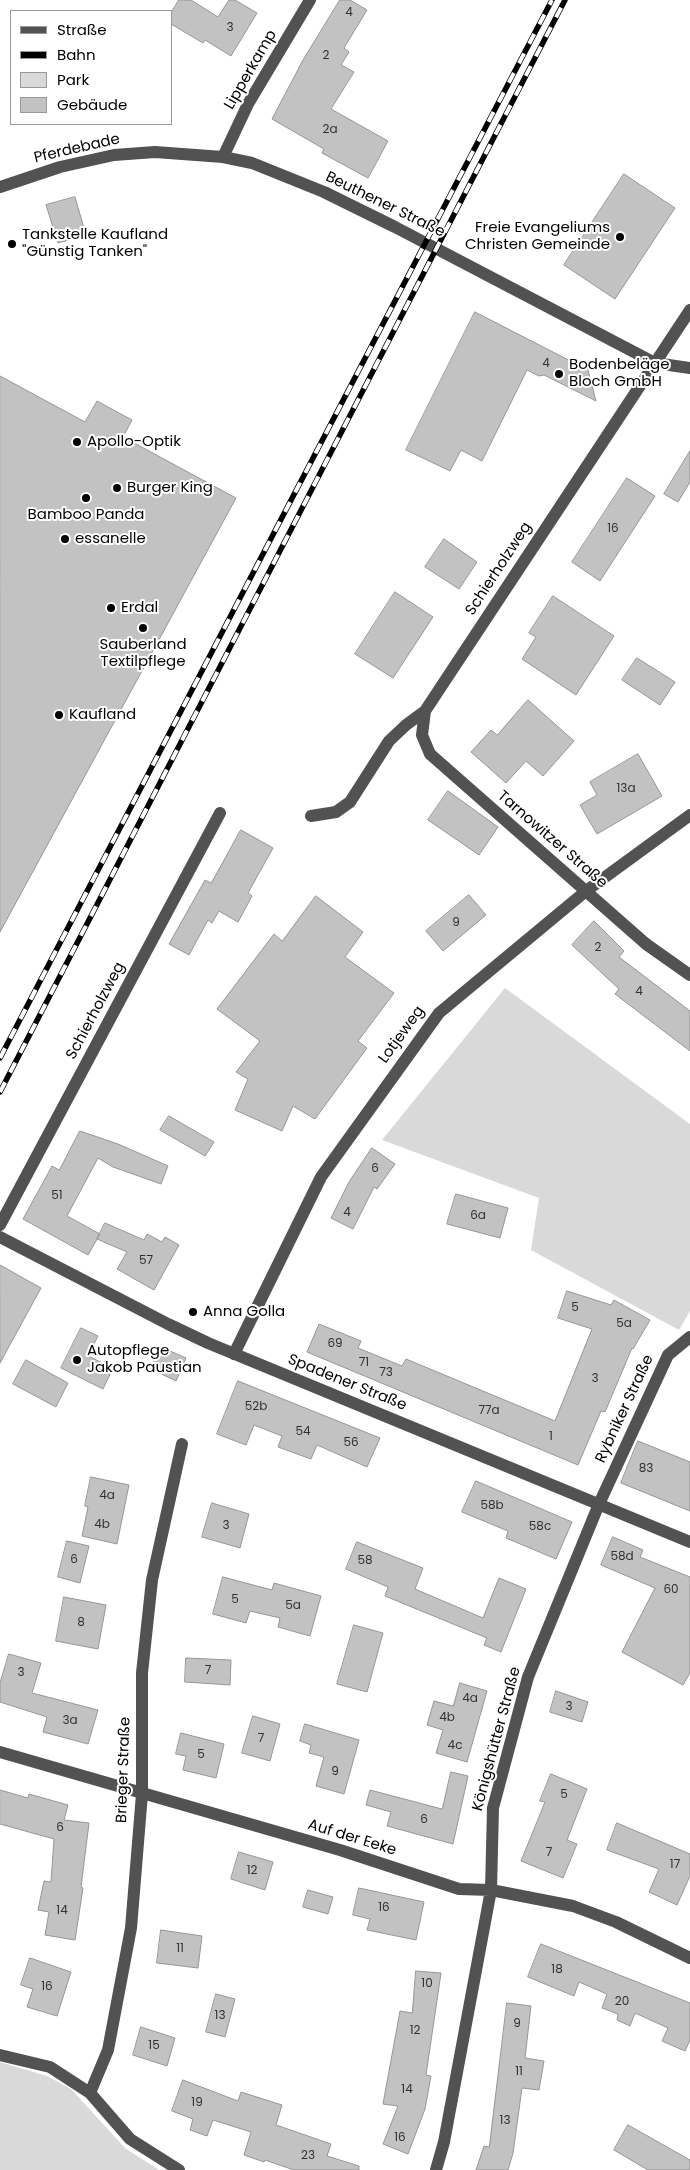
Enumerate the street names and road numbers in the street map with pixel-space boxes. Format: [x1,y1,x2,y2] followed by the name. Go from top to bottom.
[221,27,281,113] street label: Lipperkamp
[32,130,122,168] street label: Pferdebade
[322,168,448,242] street label: Beuthener Straße
[462,519,536,619] street label: Schierholzweg
[493,787,611,893] street label: Tarnowitzer Straße
[63,959,129,1063] street label: Schierholzweg
[375,1003,429,1067] street label: Lotjeweg
[285,1351,409,1415] street label: Spadener Straße
[592,1352,658,1466] street label: Rybniker Straße
[469,1665,525,1813] street label: Königshütter Straße
[113,1717,135,1823] street label: Brieger Straße
[306,1816,398,1860] street label: Auf der Eeke

